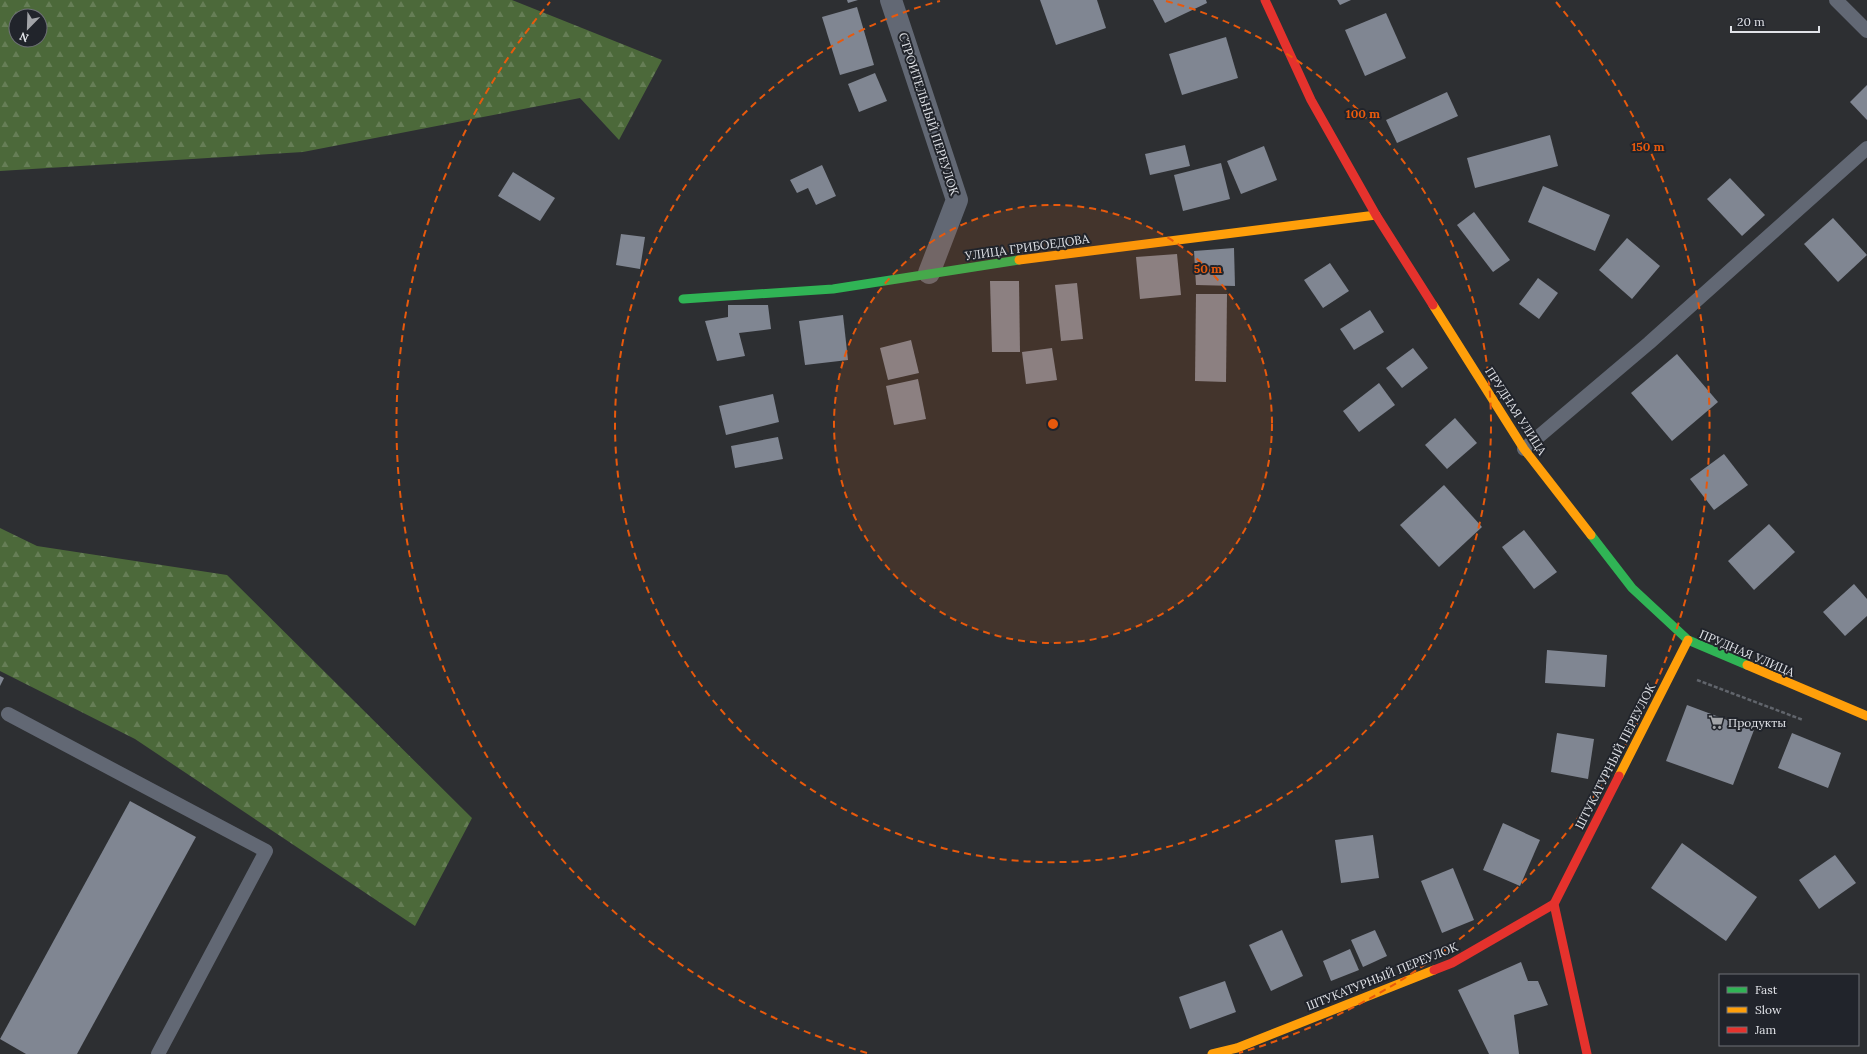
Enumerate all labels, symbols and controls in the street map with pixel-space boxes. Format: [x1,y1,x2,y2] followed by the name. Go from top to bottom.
[8,8,48,48] north arrow
[1731,8,1819,34] scale bar
[1737,14,1765,29] text: 20 m
[17,29,31,45] text: N
[896,31,963,198] street label: СТРОИТЕЛЬНЫЙ ПЕРЕУЛОК
[1346,106,1380,121] text: 100 m
[1631,139,1665,154] text: 150 m
[963,231,1091,263] street label: УЛИЦА ГРИБОЕДОВА
[1194,261,1222,276] text: 50 m
[1482,364,1550,458] street label: ПРУДНАЯ УЛИЦА
[1046,417,1060,431] centre of rings
[1697,626,1797,680] street label: ПРУДНАЯ УЛИЦА
[1572,680,1659,832] street label: ШТУКАТУРНЫЙ ПЕРЕУЛОК
[1707,713,1725,731] supermarket icon: Продукты
[1728,715,1786,730] place label: Продукты
[1304,938,1461,1013] street label: ШТУКАТУРНЫЙ ПЕРЕУЛОК
[1719,974,1859,1046] legend
[1755,982,1778,997] text: Fast
[1755,1002,1782,1017] text: Slow
[1754,1022,1776,1037] text: Jam

